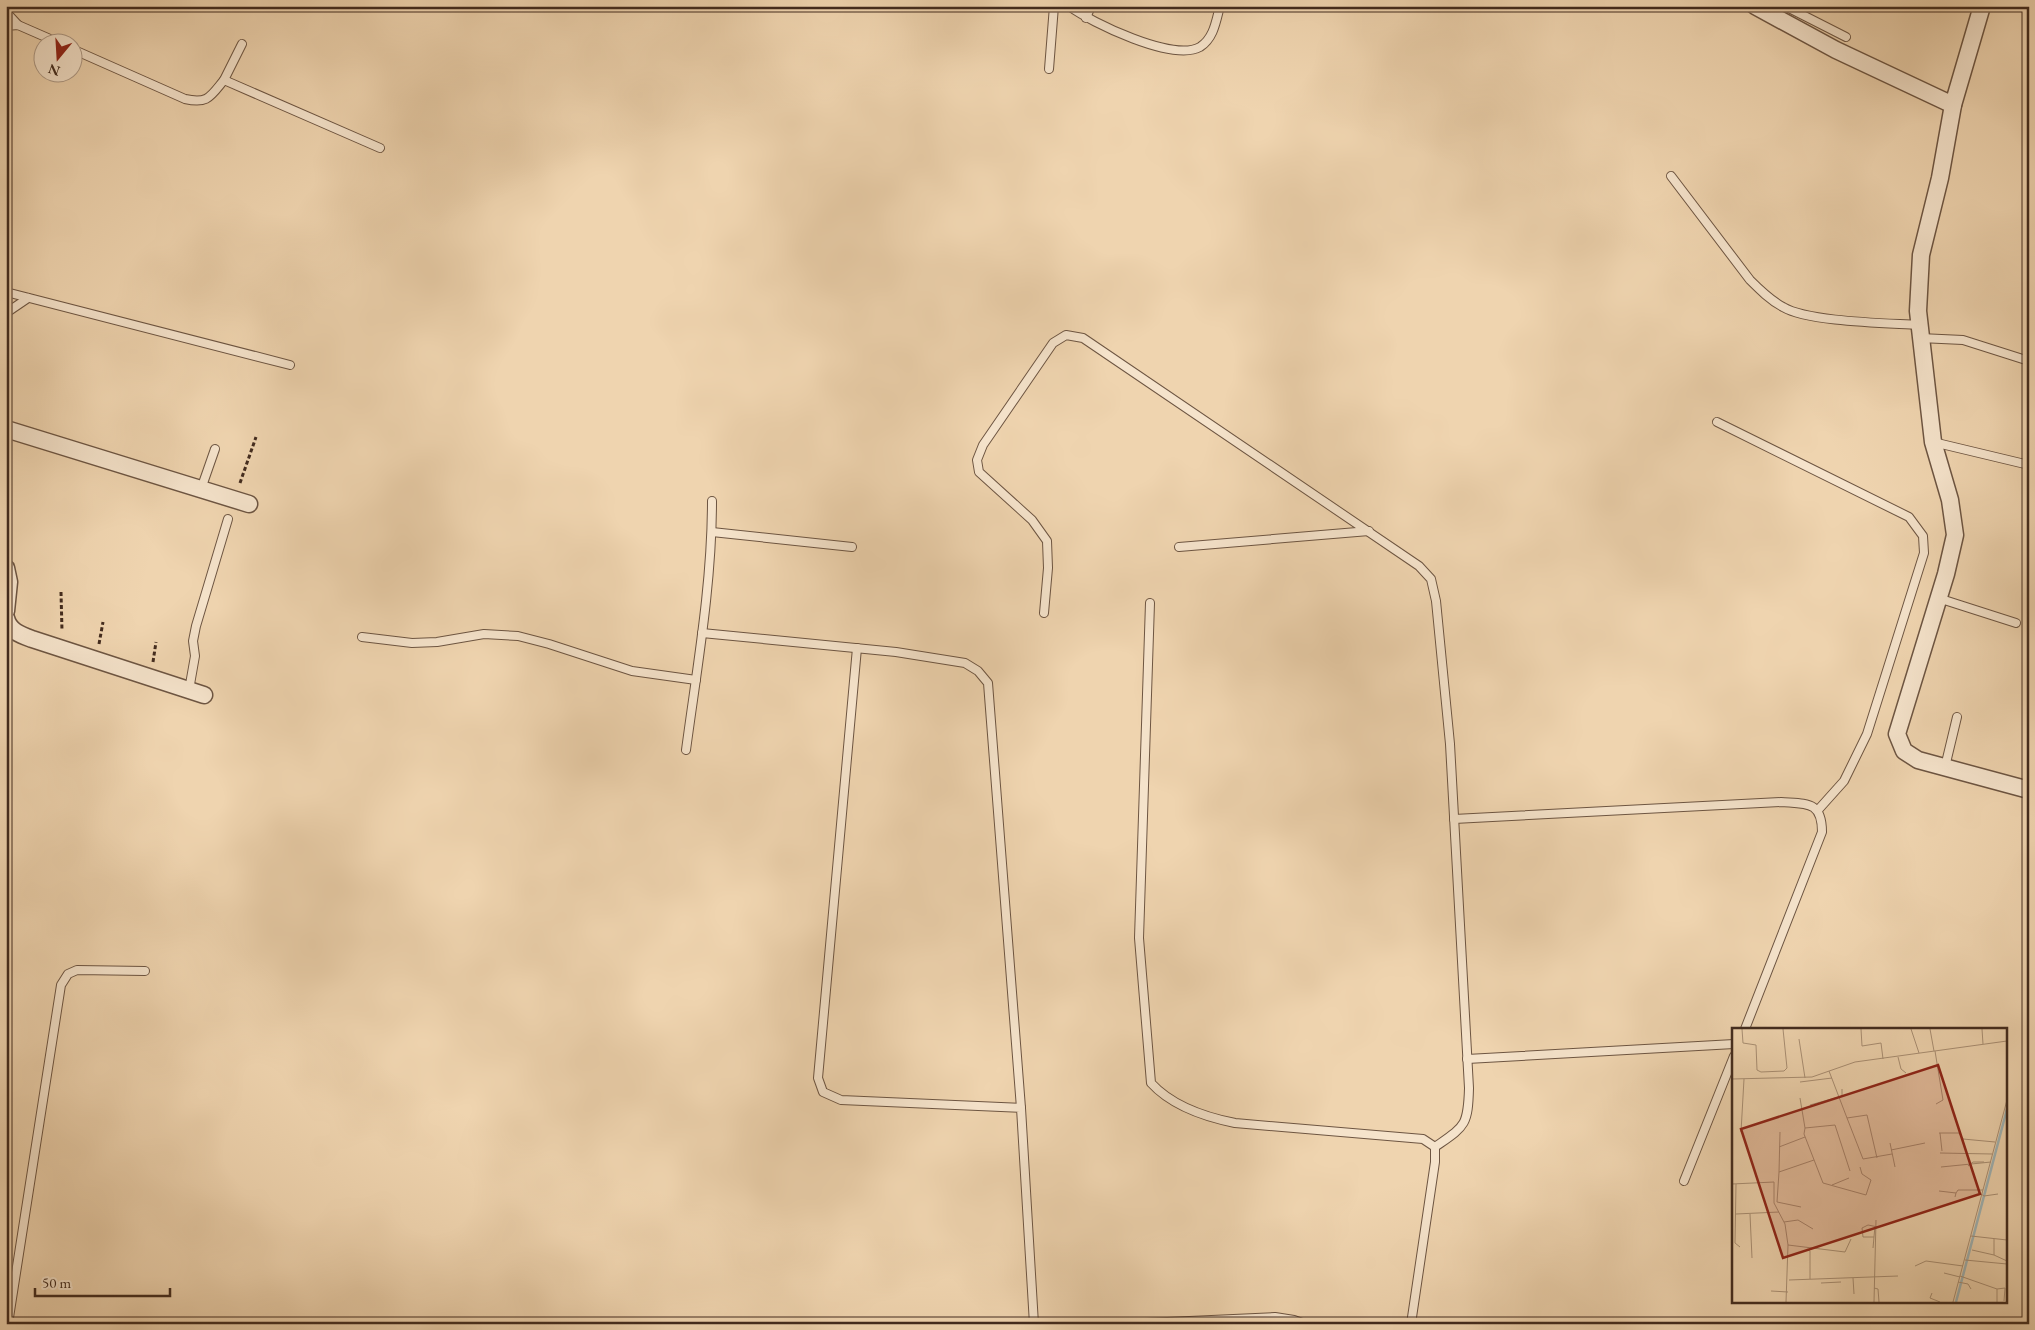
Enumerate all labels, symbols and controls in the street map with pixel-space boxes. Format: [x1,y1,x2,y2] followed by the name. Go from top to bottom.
[32,32,82,82] north arrow
[45,60,62,81] text: N
[1732,1028,2008,1302] inset map
[35,1265,170,1297] scale bar
[42,1273,71,1292] text: 50 m

